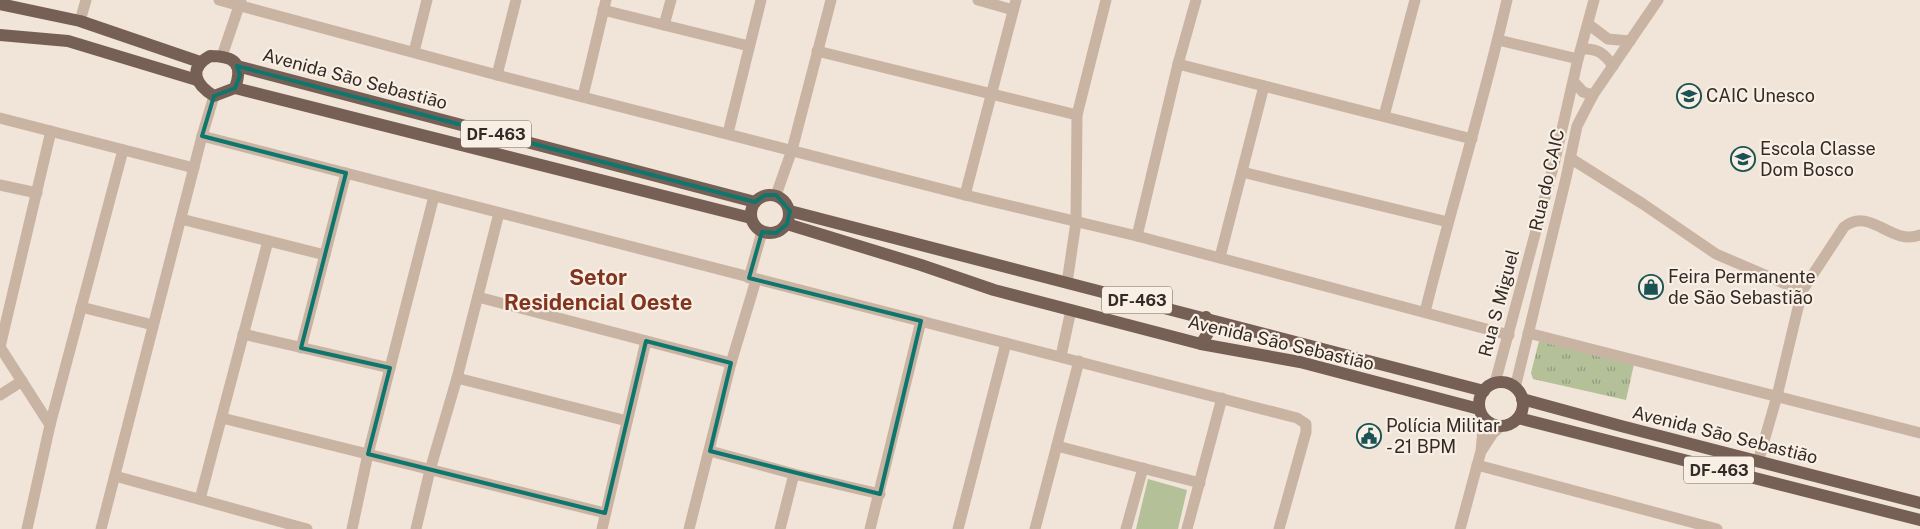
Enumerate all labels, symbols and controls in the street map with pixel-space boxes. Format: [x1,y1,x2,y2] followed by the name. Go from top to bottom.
[260,44,450,113] street label: Avenida São Sebastião
[1676,83,1702,109] school or university icon: CAIC Unesco
[1706,85,1815,106] place label: CAIC Unesco
[461,120,531,148] road number: DF-463
[1525,127,1568,233] street label: Rua do CAIC
[1760,138,1876,180] place label: Escola Classe Dom Bosco
[1730,146,1756,172] school or university icon: Escola Classe Dom Bosco
[1474,247,1523,359] street label: Rua S Miguel
[504,264,692,315] district label: Setor Residencial Oeste
[1668,266,1816,308] place label: Feira Permanente de São Sebastião
[1638,274,1664,300] shop icon: Feira Permanente de São Sebastião
[1102,286,1172,314] road number: DF-463
[1186,311,1376,374] street label: Avenida São Sebastião
[1630,401,1820,468] street label: Avenida São Sebastião
[1386,415,1500,457] place label: Polícia Militar - 21 BPM
[1356,423,1382,449] public building icon: Polícia Militar - 21 BPM
[1684,456,1754,484] road number: DF-463

